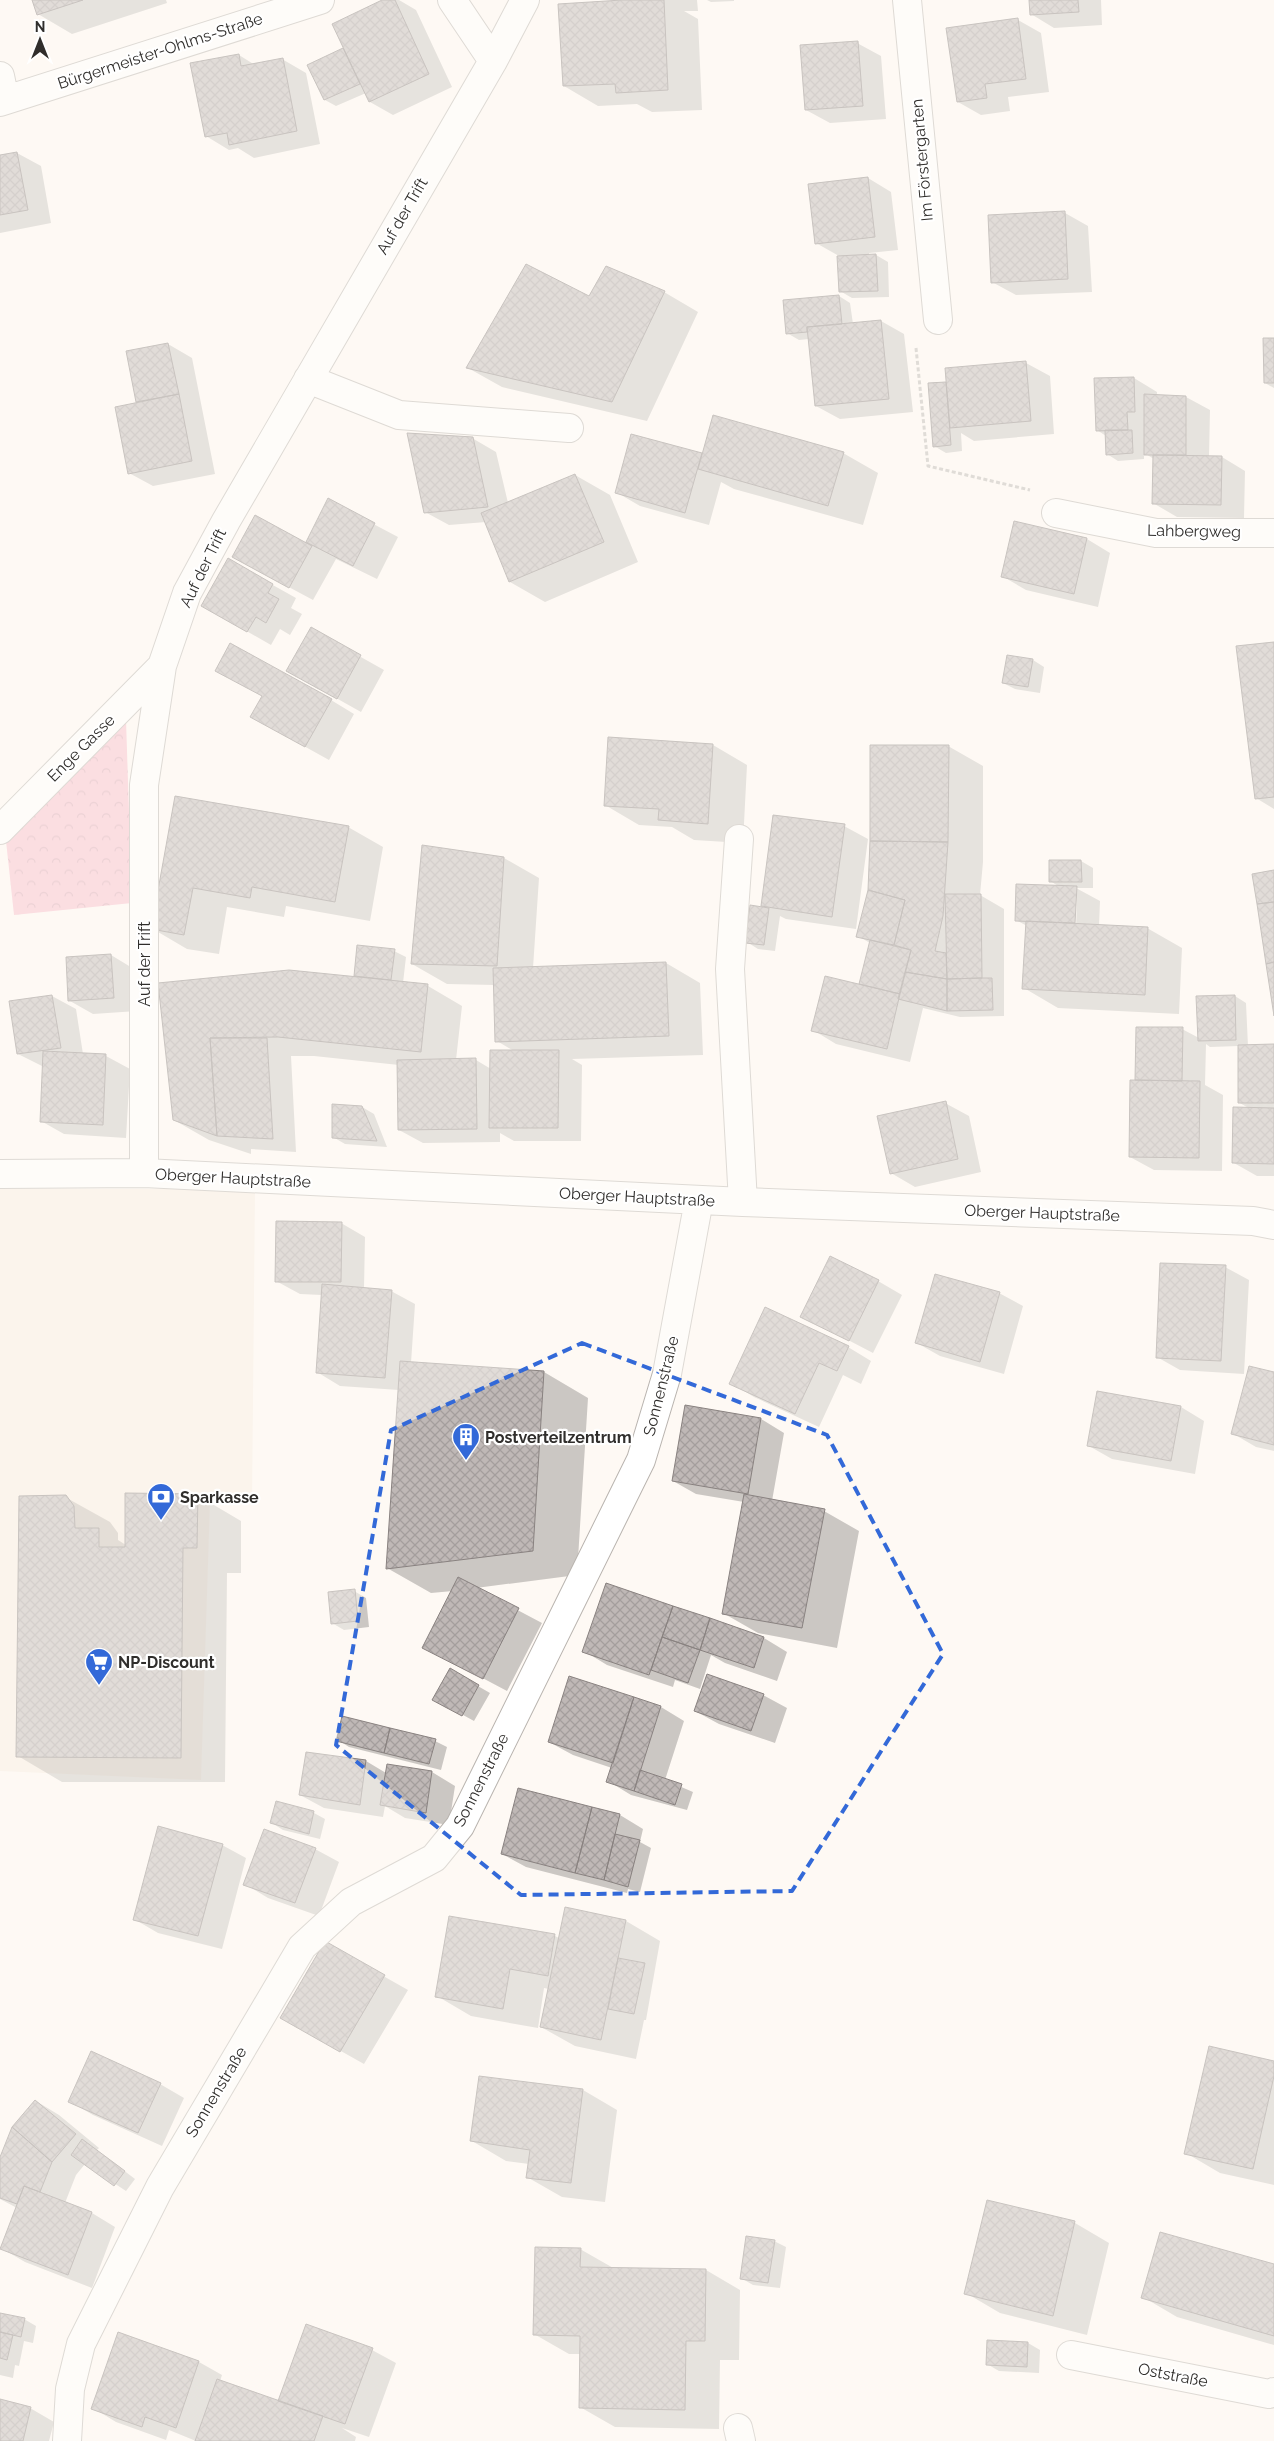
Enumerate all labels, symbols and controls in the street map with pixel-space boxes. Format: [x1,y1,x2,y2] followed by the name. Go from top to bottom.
[55,9,265,93] street label: Bürgermeister-Ohlms-Straße
[15,15,65,65] north arrow
[35,19,45,35] text: N
[907,98,937,222] street label: Im Förstergarten
[372,174,432,258] street label: Auf der Trift
[1147,521,1241,541] street label: Lahbergweg
[176,525,231,611] street label: Auf der Trift
[43,710,119,786] street label: Enge Gasse
[135,921,154,1007] street label: Auf der Trift
[155,1164,311,1192] street label: Oberger Hauptstraße
[559,1183,715,1211] street label: Oberger Hauptstraße
[964,1201,1120,1225] street label: Oberger Hauptstraße
[639,1334,683,1438] street label: Sonnenstraße
[451,1422,481,1461] building icon: Postverteilzentrum
[485,1428,632,1447] place label: Postverteilzentrum
[146,1482,176,1521] bank icon: Sparkasse
[180,1488,259,1507] place label: Sparkasse
[84,1647,114,1686] supermarket icon: NP-Discount
[118,1653,215,1672] place label: NP-Discount
[449,1730,513,1830] street label: Sonnenstraße
[182,2043,250,2141] street label: Sonnenstraße
[1136,2359,1210,2391] street label: Oststraße

